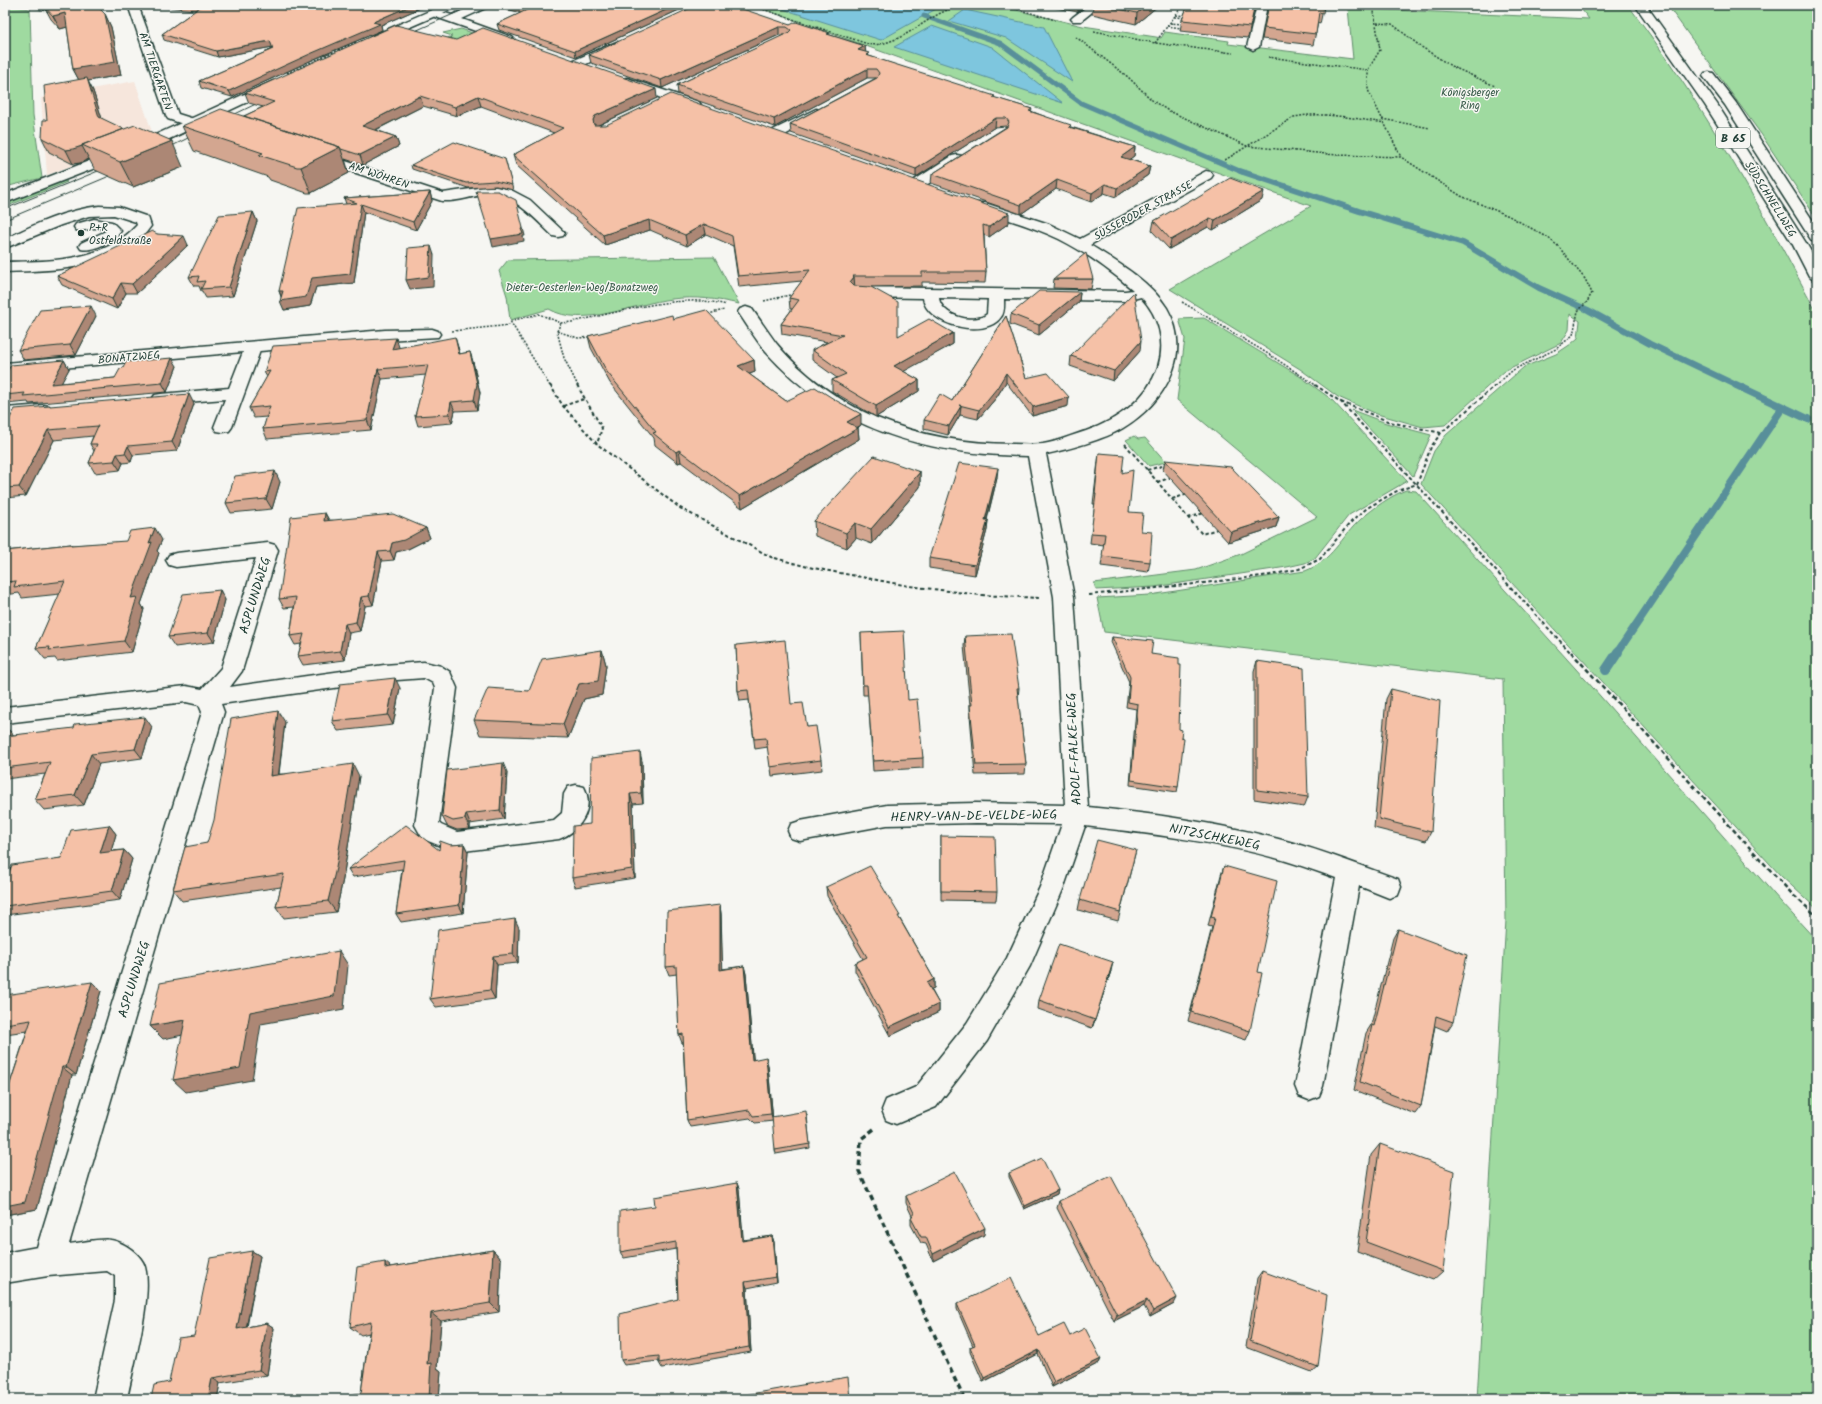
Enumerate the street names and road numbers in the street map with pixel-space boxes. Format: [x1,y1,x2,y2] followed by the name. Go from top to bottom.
[133,30,177,113] street label: AM TIERGARTEN
[1716,128,1750,148] road number: B 65
[346,158,412,194] street label: AM WÖHREN
[1739,158,1801,241] street label: SÜDSCHNELLWEG
[1091,176,1197,246] street label: SÜSSERODER STRASSE
[97,346,161,370] street label: BONATZWEG
[234,554,277,637] street label: ASPLUNDWEG
[1061,692,1088,806] street label: ADOLF-FALKE-WEG
[890,805,1058,828] street label: HENRY-VAN-DE-VELDE-WEG
[1167,818,1262,857] street label: NITZSCHKEWEG
[113,938,156,1021] street label: ASPLUNDWEG

